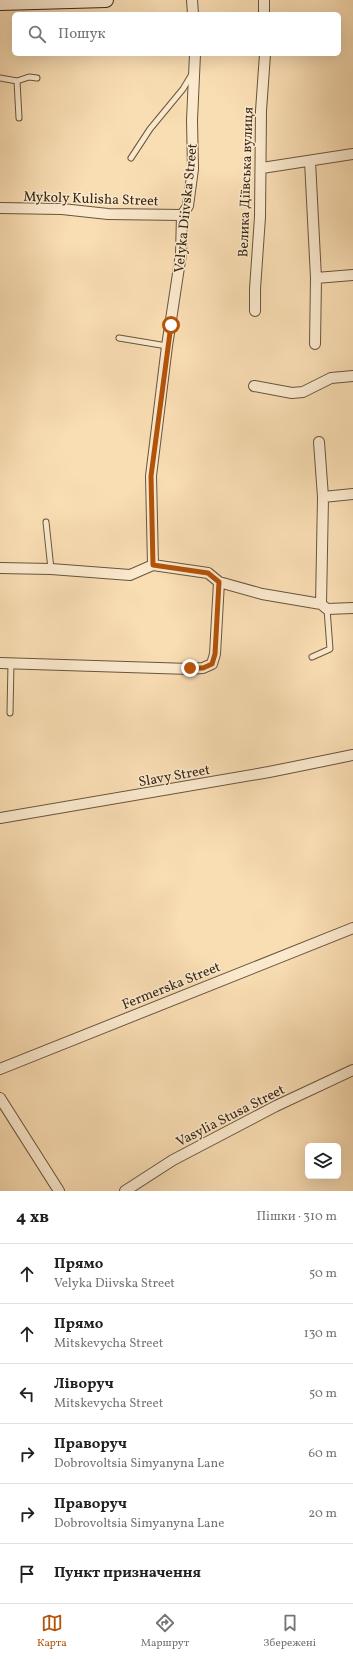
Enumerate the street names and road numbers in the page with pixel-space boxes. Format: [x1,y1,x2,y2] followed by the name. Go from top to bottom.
[234,106,259,258] street label: Велика Діївська вулиця
[170,142,203,274] street label: Velyka Diivska Street
[23,188,159,211] street label: Mykoly Kulisha Street
[137,761,212,792] street label: Slavy Street
[119,958,224,1015] street label: Fermerska Street
[173,1081,288,1152] street label: Vasylia Stusa Street

